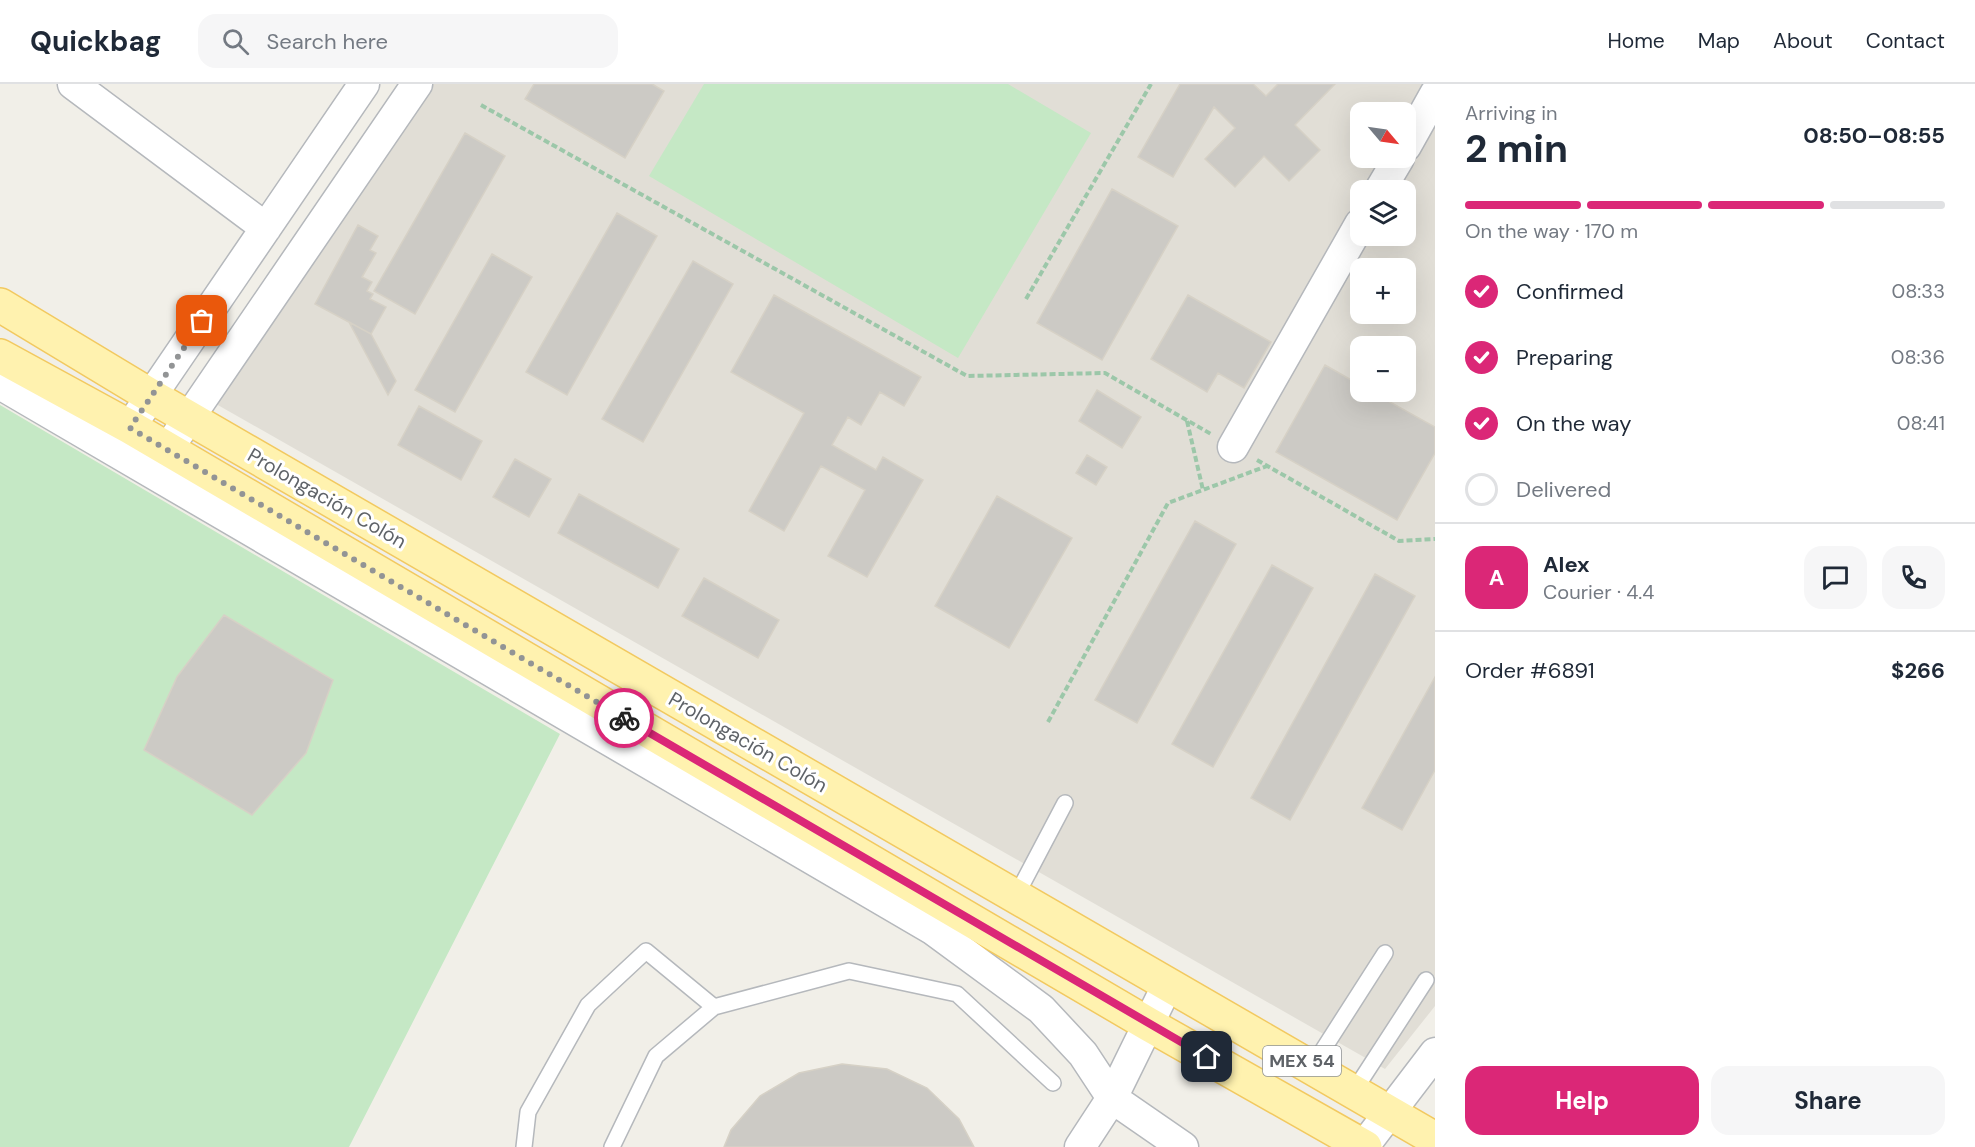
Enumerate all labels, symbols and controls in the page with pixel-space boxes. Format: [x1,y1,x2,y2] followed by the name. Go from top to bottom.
[198,14,618,68] search box
[30,23,162,60] text: Quickbag
[219,25,252,58] icon: search
[267,27,388,56] text: Search here
[1607,27,1665,55] text: Home
[1698,27,1740,55] text: Map
[1773,27,1833,55] text: About
[1866,27,1945,55] text: Contact
[1465,100,1557,126] text: Arriving in
[1350,102,1416,168] north arrow
[1350,102,1416,402] map controls
[1803,121,1945,150] text: 08:50–08:55
[1465,123,1568,174] text: 2 min
[1350,180,1416,246] button: layers
[1465,218,1638,244] text: On the way · 170 m
[1350,258,1416,324] button: +
[1465,275,1498,308] icon: check
[1516,277,1624,306] text: Confirmed
[1891,278,1945,304] text: 08:33
[176,295,227,346] pin
[185,304,218,337] icon: bag
[1350,336,1416,402] button: −
[1465,341,1498,374] icon: check
[1516,343,1613,372] text: Preparing
[1891,344,1945,370] text: 08:36
[1465,407,1498,440] icon: check
[1516,409,1631,438] text: On the way
[1897,410,1945,436] text: 08:41
[243,442,411,554] street label: Prolongación Colón
[1516,475,1611,504] text: Delivered
[1804,546,1867,609] button: chat
[1882,546,1945,609] button: phone
[1543,550,1590,579] text: Alex
[1489,563,1504,592] text: A
[1543,579,1654,605] text: Courier · 4.4
[1465,656,1595,685] text: Order #6891
[1891,656,1945,685] text: $266
[664,686,832,798] street label: Prolongación Colón
[594,688,654,748] courier
[608,702,641,735] icon: bike
[1181,1031,1232,1082] pin
[1190,1040,1223,1073] icon: home
[1263,1046,1341,1076] road number: MEX 54
[1465,1066,1699,1135] button: Help
[1711,1066,1945,1135] button: Share

